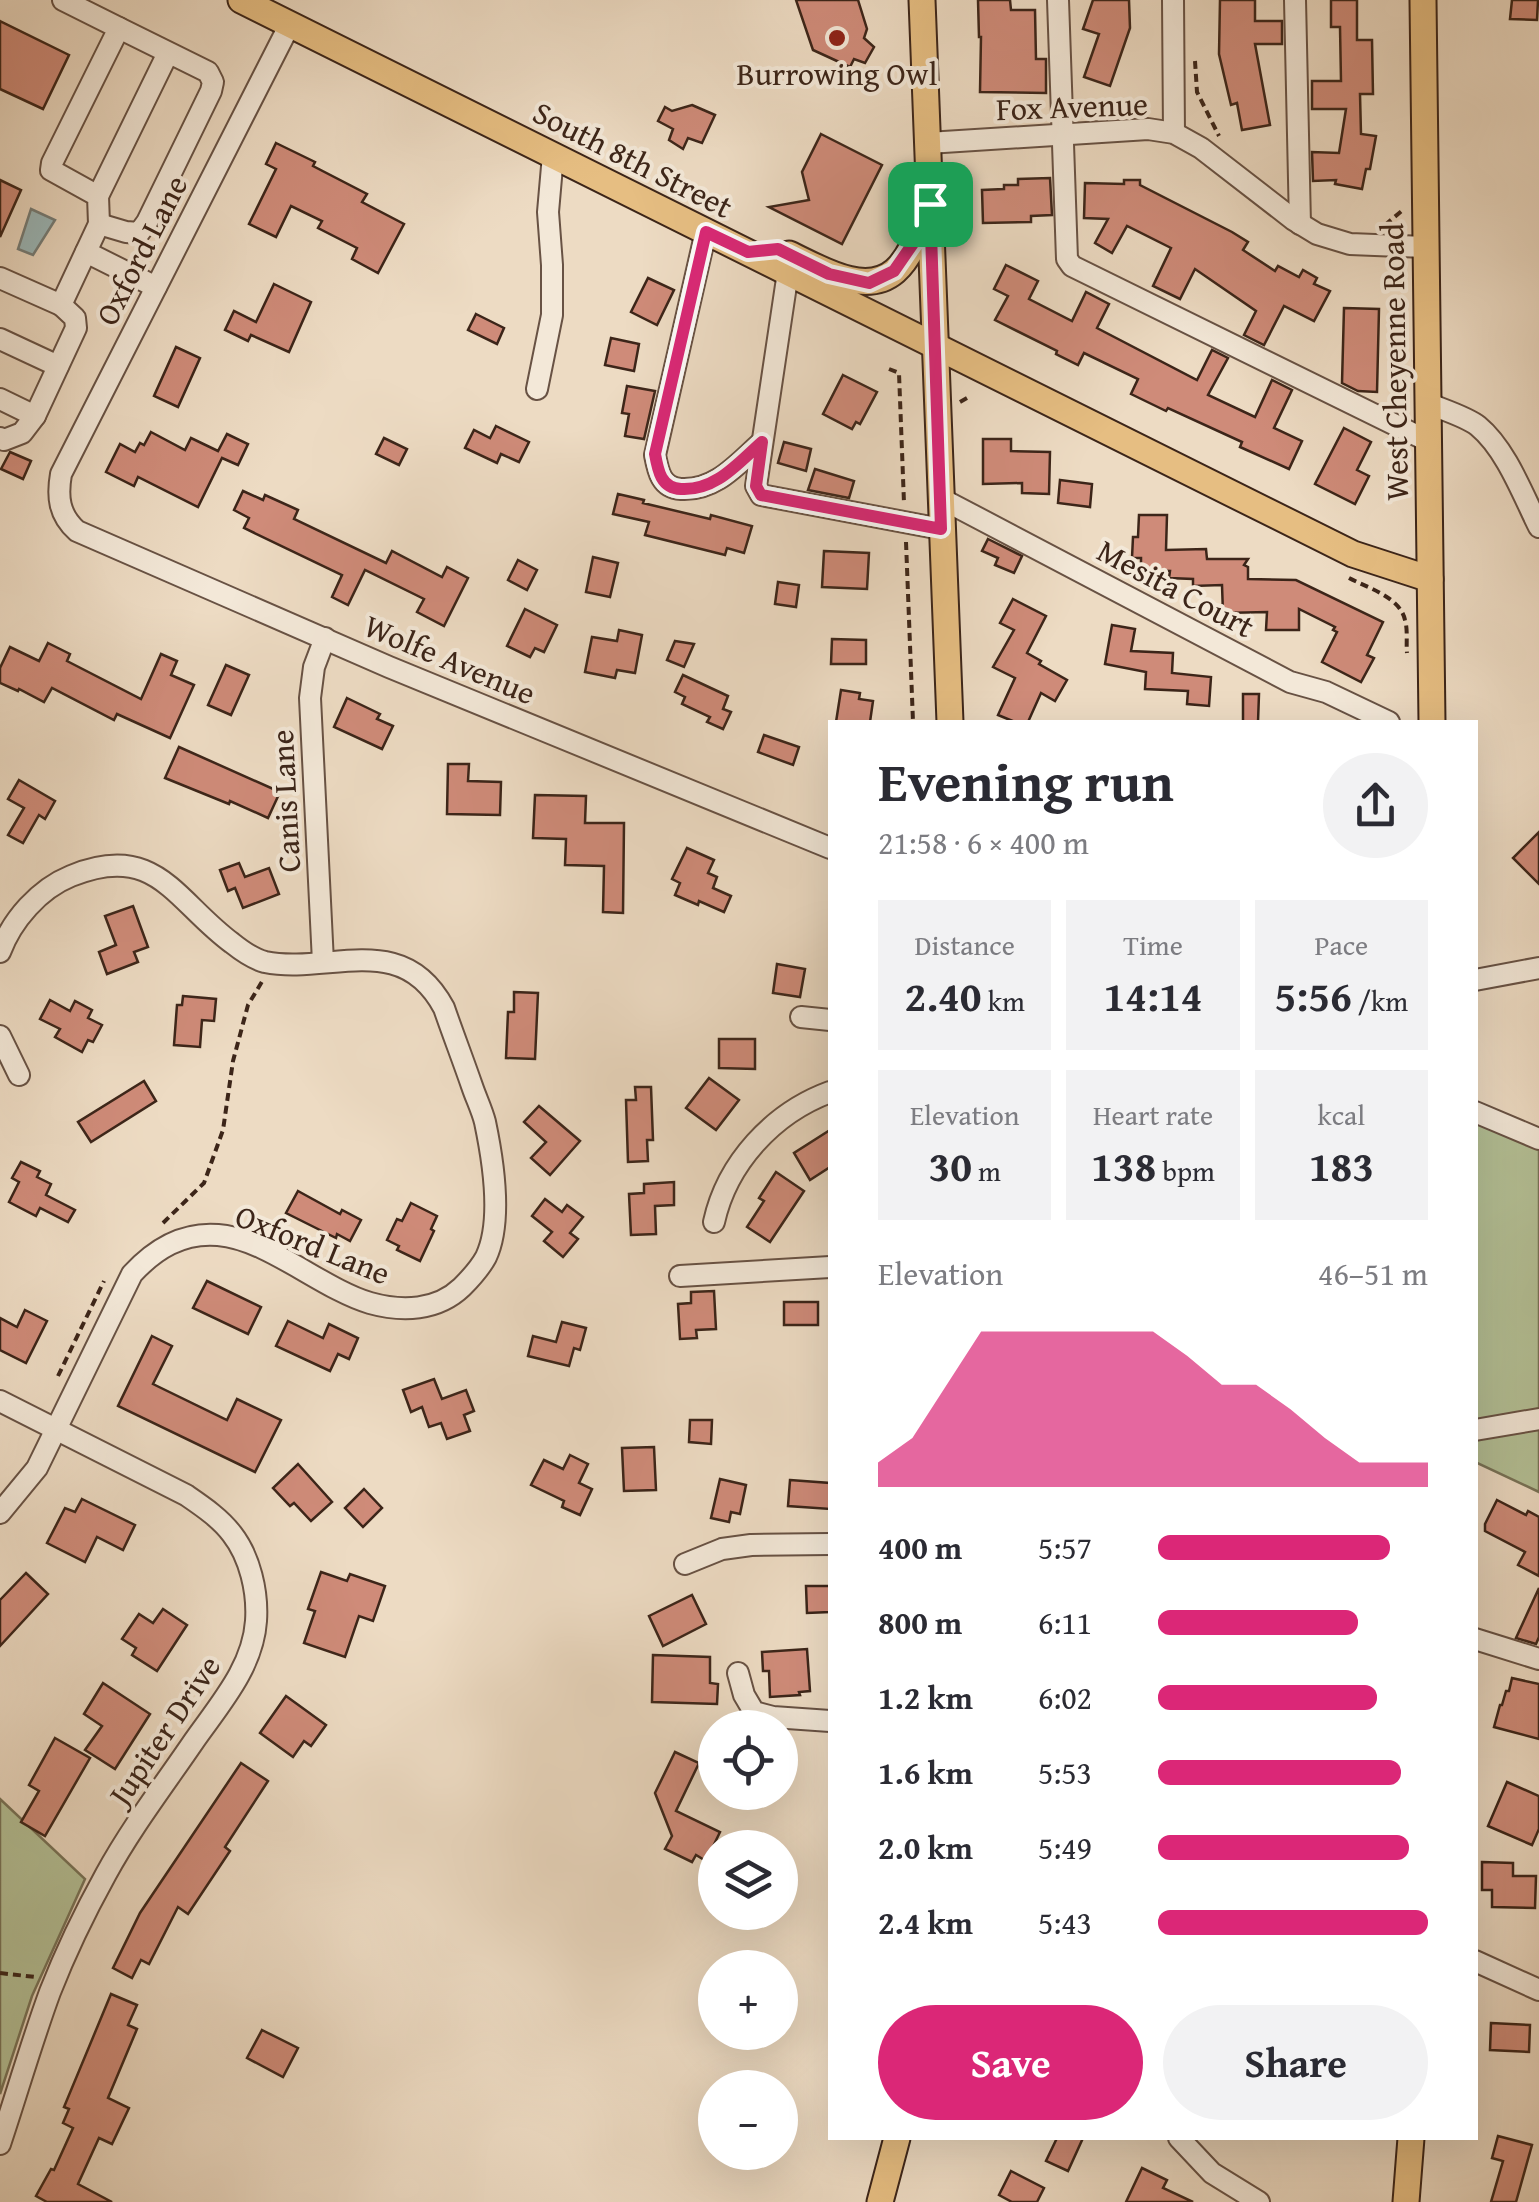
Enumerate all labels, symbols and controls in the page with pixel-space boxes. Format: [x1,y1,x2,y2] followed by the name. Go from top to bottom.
[826,27,848,49] marker: Burrowing Owl
[737,50,938,97] place label: Burrowing Owl
[995,80,1149,132] street label: Fox Avenue
[525,89,741,229] street label: South 8th Street
[888,162,973,247] pin
[83,167,199,333] street label: Oxford Lane
[903,177,958,232] icon: arrive
[1368,223,1420,501] street label: West Cheyenne Road
[1089,527,1263,649] street label: Mesita Court
[357,602,543,716] street label: Wolfe Avenue
[258,728,312,874] street label: Canis Lane
[878,741,1174,821] text: Evening run
[1323,753,1428,858] button: share
[878,819,1089,866] text: 21:58 · 6 × 400 m
[914,924,1015,965] text: Distance
[1123,924,1183,965] text: Time
[1314,924,1368,965] text: Pace
[904,965,982,1026] text: 2.40
[1104,965,1202,1026] text: 14:14
[1275,965,1352,1026] text: 5:56
[982,980,1025,1021] text: km
[1352,980,1408,1021] text: /km
[910,1094,1019,1135] text: Elevation
[1093,1094,1213,1135] text: Heart rate
[1317,1094,1365,1135] text: kcal
[928,1135,972,1196] text: 30
[1091,1135,1156,1196] text: 138
[1309,1135,1374,1196] text: 183
[972,1150,1001,1191] text: m
[1156,1150,1215,1191] text: bpm
[229,1192,397,1296] street label: Oxford Lane
[878,1250,1003,1297] text: Elevation
[1318,1250,1428,1297] text: 46–51 m
[878,1524,962,1571] text: 400 m
[1038,1524,1092,1571] text: 5:57
[878,1599,962,1646] text: 800 m
[1038,1599,1092,1646] text: 6:11
[94,1646,232,1818] street label: Jupiter Drive
[878,1674,973,1721] text: 1.2 km
[1038,1674,1092,1721] text: 6:02
[698,1710,798,2170] map controls
[698,1710,798,1810] button: locate
[878,1749,973,1796] text: 1.6 km
[1038,1749,1092,1796] text: 5:53
[878,1824,973,1871] text: 2.0 km
[1038,1824,1092,1871] text: 5:49
[698,1830,798,1930] button: layers
[878,1899,973,1946] text: 2.4 km
[1038,1899,1092,1946] text: 5:43
[698,1950,798,2050] button: +
[878,2005,1143,2120] button: Save
[1163,2005,1428,2120] button: Share
[698,2070,798,2170] button: −

